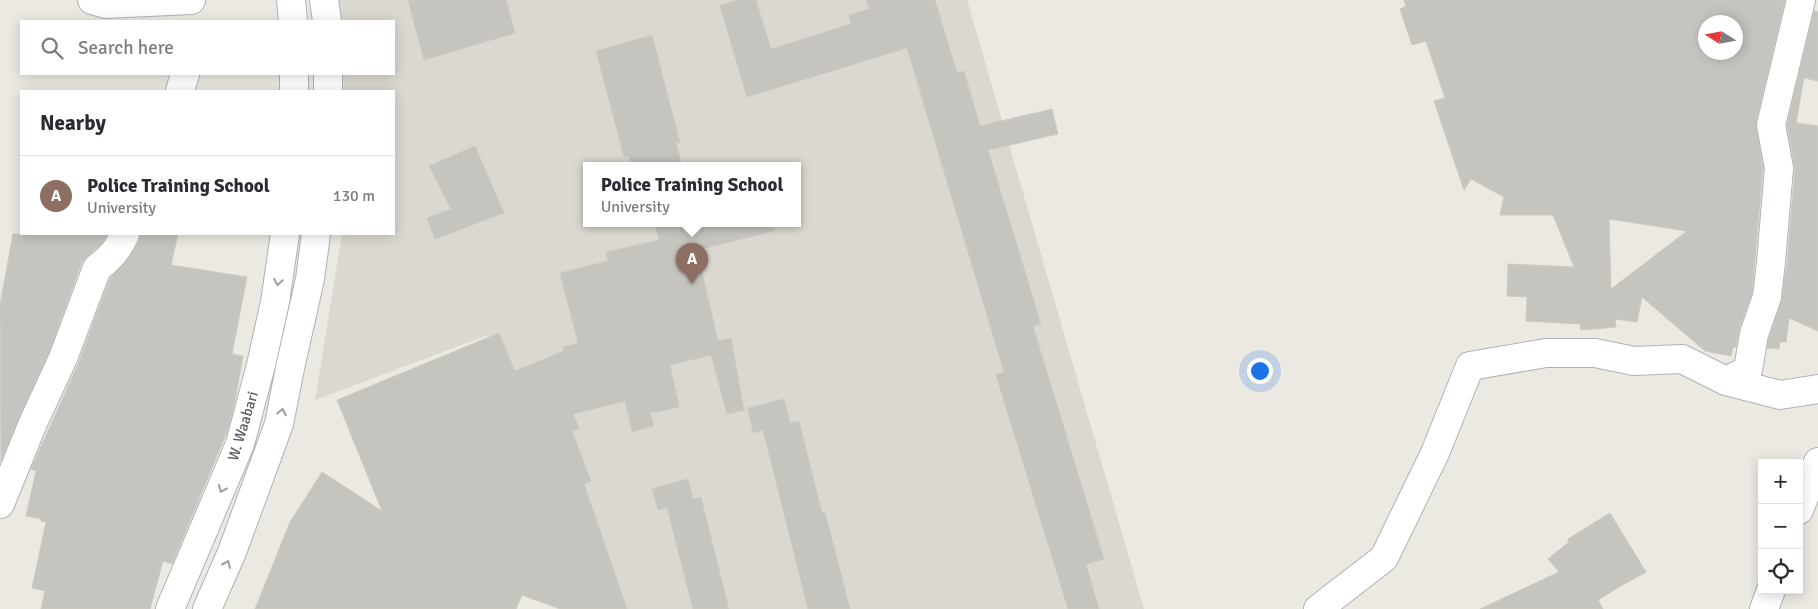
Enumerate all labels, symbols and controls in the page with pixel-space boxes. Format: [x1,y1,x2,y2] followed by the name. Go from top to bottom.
[1698,15,1743,60] north arrow
[20,20,395,75] search box
[38,34,66,62] icon: search
[78,36,174,60] text: Search here
[40,110,106,136] text: Nearby
[583,162,801,227] popup
[601,173,783,197] text: Police Training School
[87,174,270,198] text: Police Training School
[51,186,61,206] text: A
[333,186,375,206] text: 130 m
[601,197,670,217] text: University
[87,198,156,218] text: University
[676,243,708,284] pin: A
[273,278,284,286] one-way arrow
[1247,358,1273,384] your location
[224,389,262,463] street label: W. Waabari
[276,407,286,416] one-way arrow
[1758,459,1803,594] map controls
[1758,459,1803,504] button: +
[217,484,228,493] one-way arrow
[1758,504,1803,549] button: −
[1758,549,1803,594] button: locate
[220,560,231,569] one-way arrow

